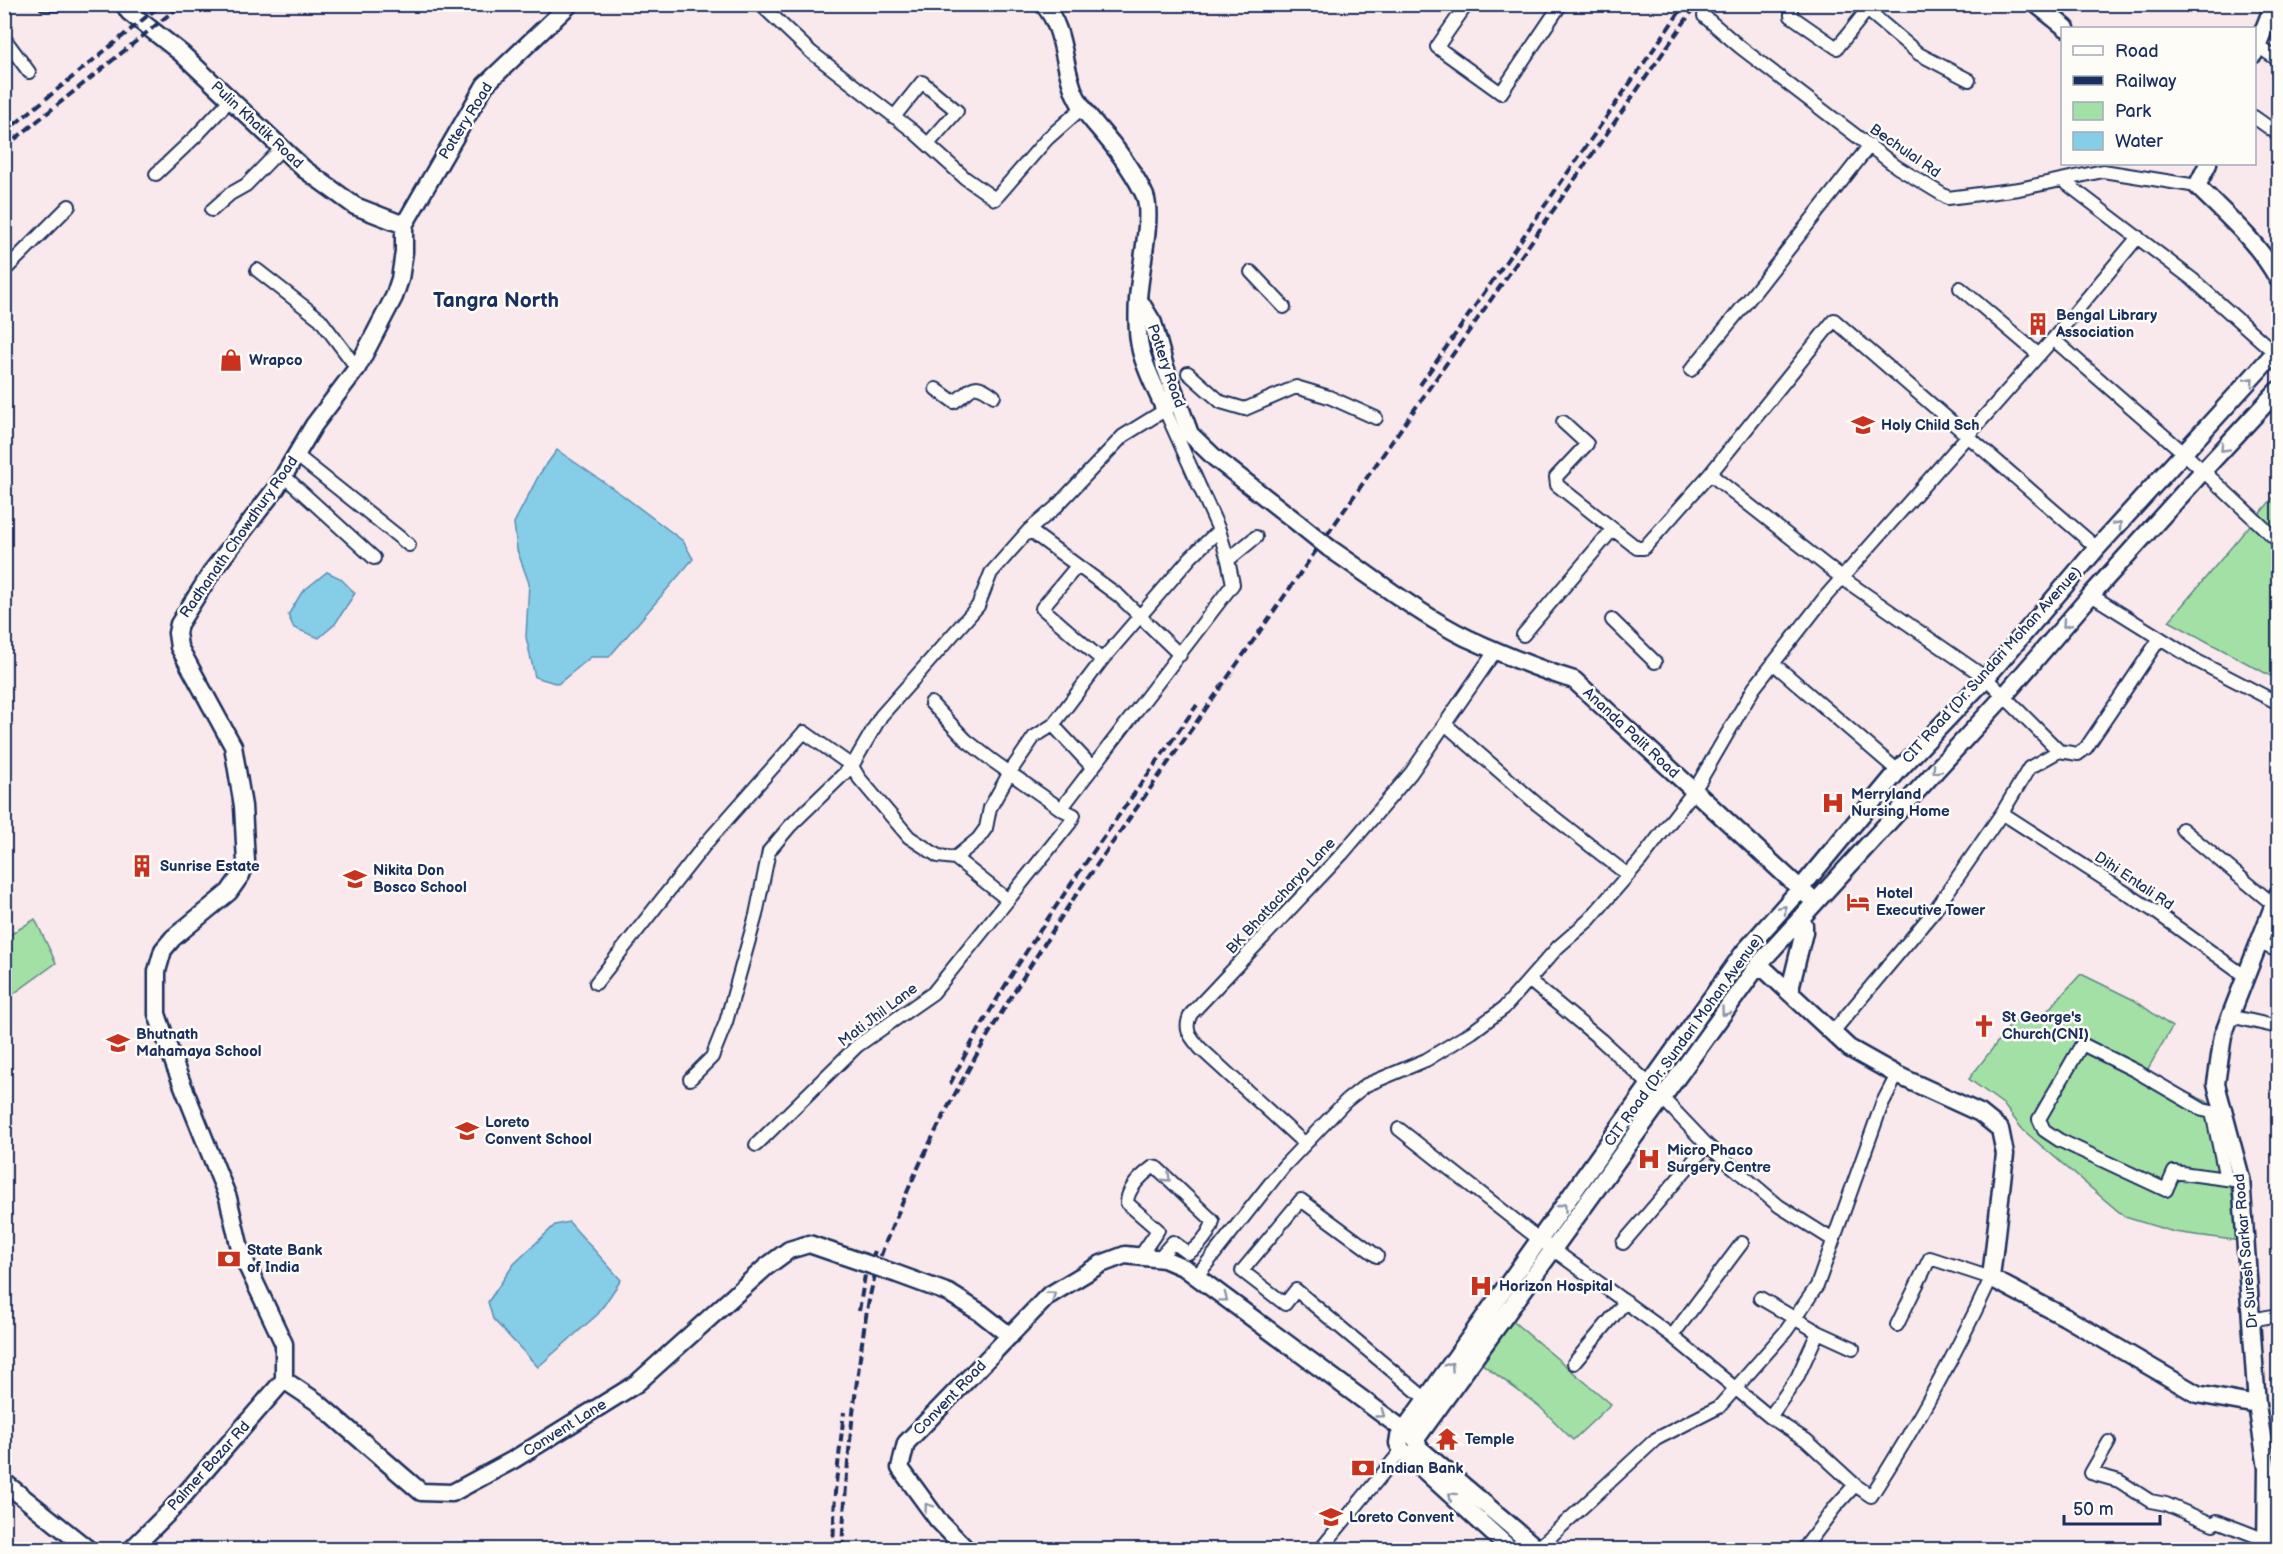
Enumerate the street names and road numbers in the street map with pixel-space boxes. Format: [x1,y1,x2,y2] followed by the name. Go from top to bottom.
[207,77,307,173] street label: Pulin Khatik Road
[435,79,497,163] street label: Pottery Road
[1866,120,1944,182] street label: Bechulal Rd
[1143,322,1189,410] street label: Pottery Road
[176,452,302,622] street label: Radhanath Chowdhury Road
[1898,562,2086,768] street label: CIT Road (Dr. Sundari Mohan Avenue)
[1579,683,1683,783] street label: Ananda Palit Road
[1222,834,1340,958] street label: BK Bhattacharya Lane
[2091,848,2177,914] street label: Dihi Entali Rd
[1600,930,1768,1150] street label: CIT Road (Dr. Sundari Mohan Avenue)
[835,979,921,1051] street label: Mati Jhil Lane
[2230,1173,2262,1329] street label: Dr Suresh Sarkar Road
[909,1357,991,1439] street label: Convent Road
[520,1395,610,1461] street label: Convent Lane
[164,1417,254,1515] street label: Palmer Bazar Rd

